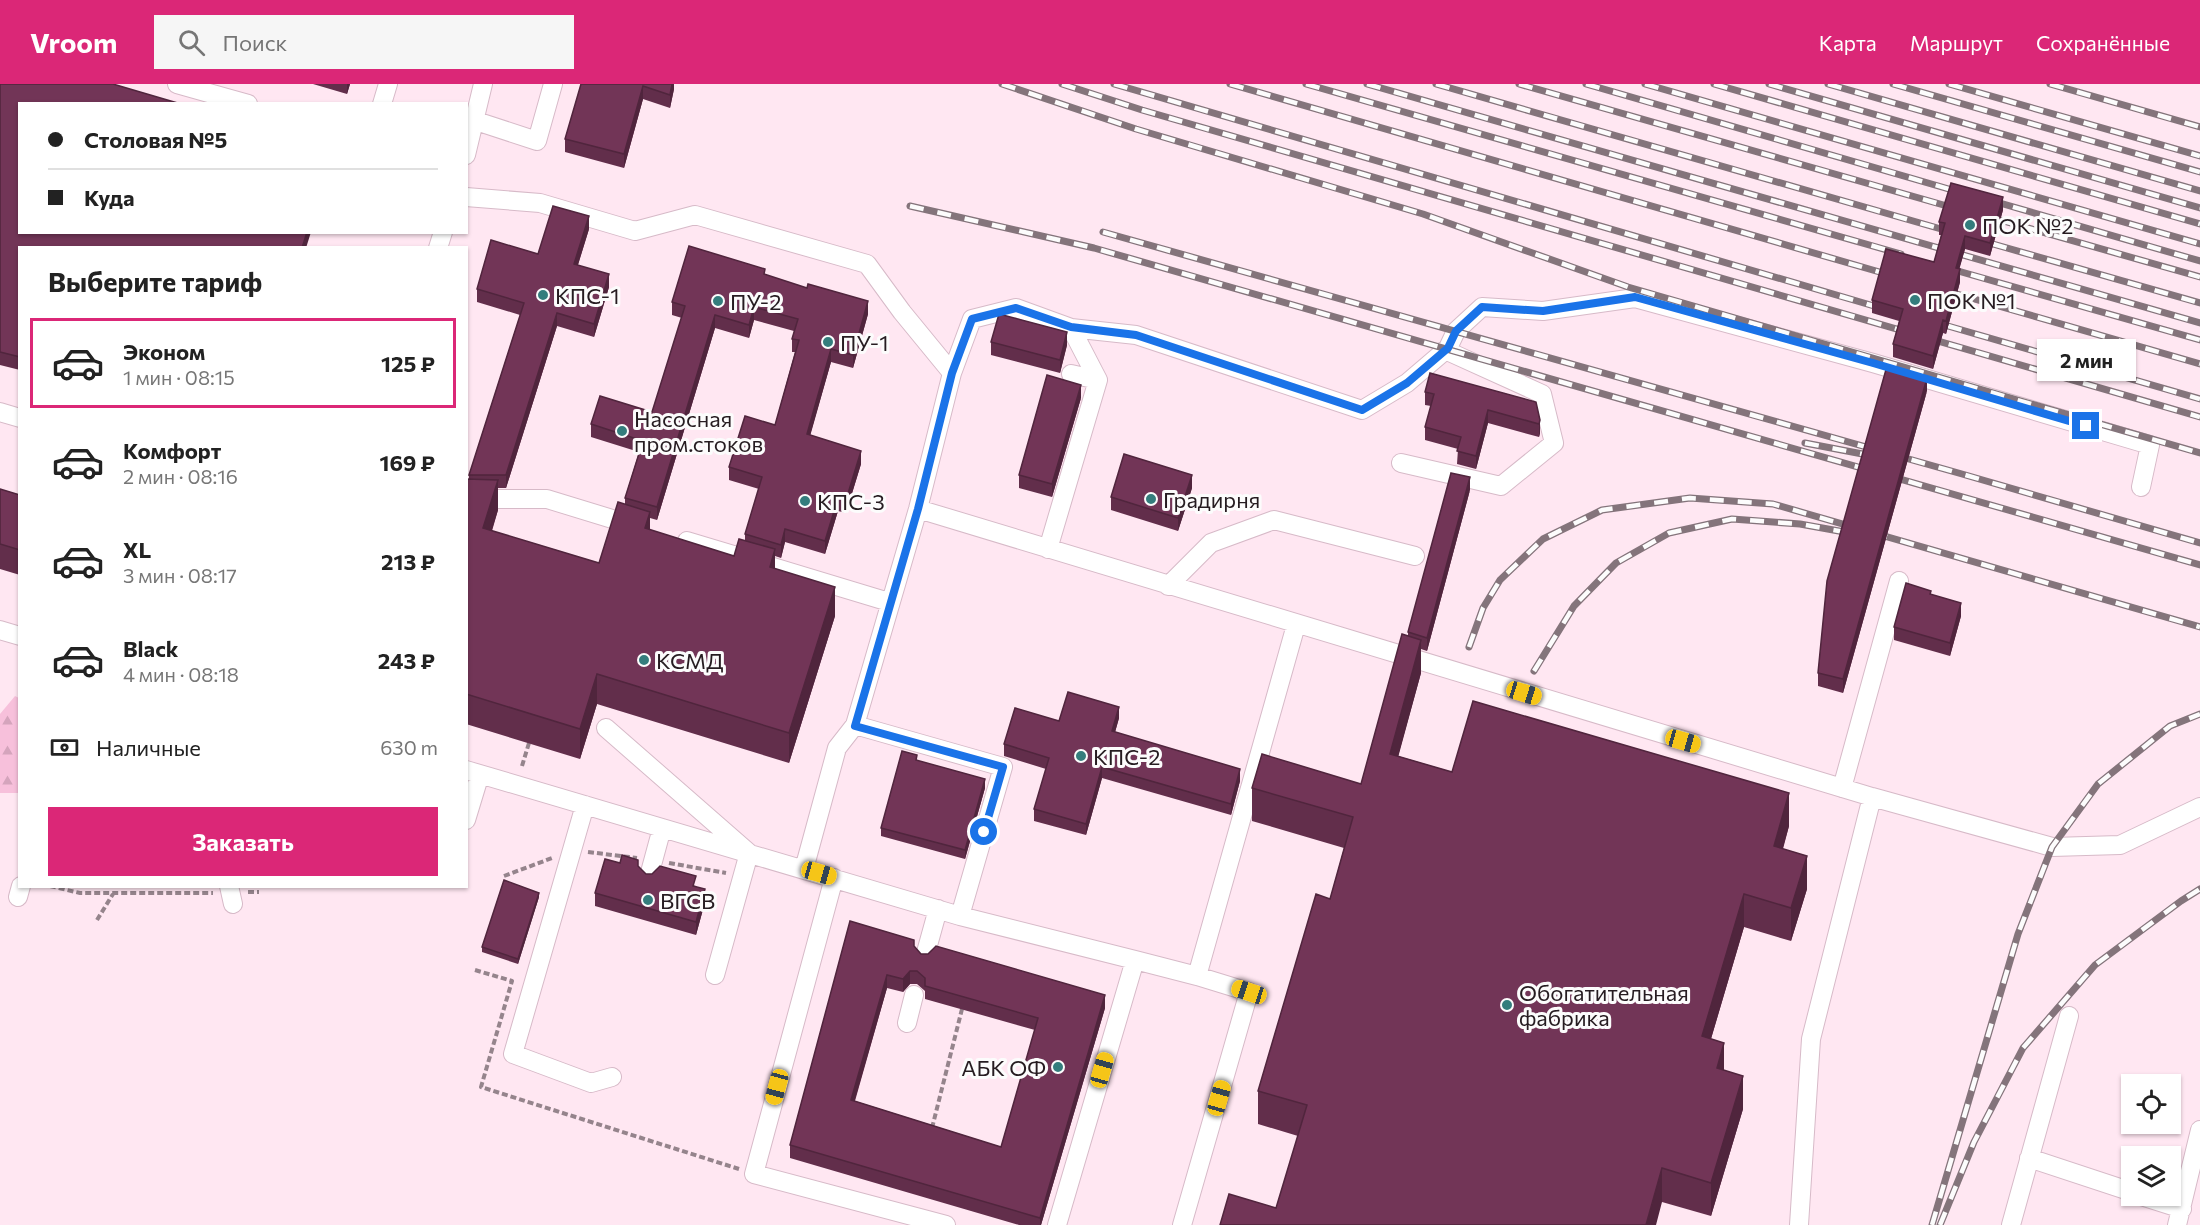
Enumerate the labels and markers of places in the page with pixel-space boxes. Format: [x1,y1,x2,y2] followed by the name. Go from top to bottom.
[1982,212,2073,239] place label: ПОК №2
[1963,218,1977,232] marker: ПОК №2
[555,282,620,309] place label: КПС-1
[1927,287,2016,314] place label: ПОК №1
[536,288,550,302] marker: КПС-1
[730,288,781,315] place label: ПУ-2
[1908,293,1922,307] marker: ПОК №1
[711,294,725,308] marker: ПУ-2
[840,329,889,356] place label: ПУ-1
[821,335,835,349] marker: ПУ-1
[634,405,763,457] place label: Насосная пром.стоков
[615,424,629,438] marker: Насосная пром.стоков
[1163,486,1260,513] place label: Градирня
[817,488,885,515] place label: КПС-3
[1144,492,1158,506] marker: Градирня
[798,494,812,508] marker: КПС-3
[656,647,723,674] place label: КСМД
[637,653,651,667] marker: КСМД
[1093,743,1160,770] place label: КПС-2
[1074,749,1088,763] marker: КПС-2
[660,887,715,914] place label: ВГСВ
[641,893,655,907] marker: ВГСВ
[1519,979,1689,1031] place label: Обогатительная фабрика
[1500,998,1514,1012] marker: Обогатительная фабрика
[961,1054,1046,1081] place label: АБК ОФ
[1051,1060,1065,1074] marker: АБК ОФ

